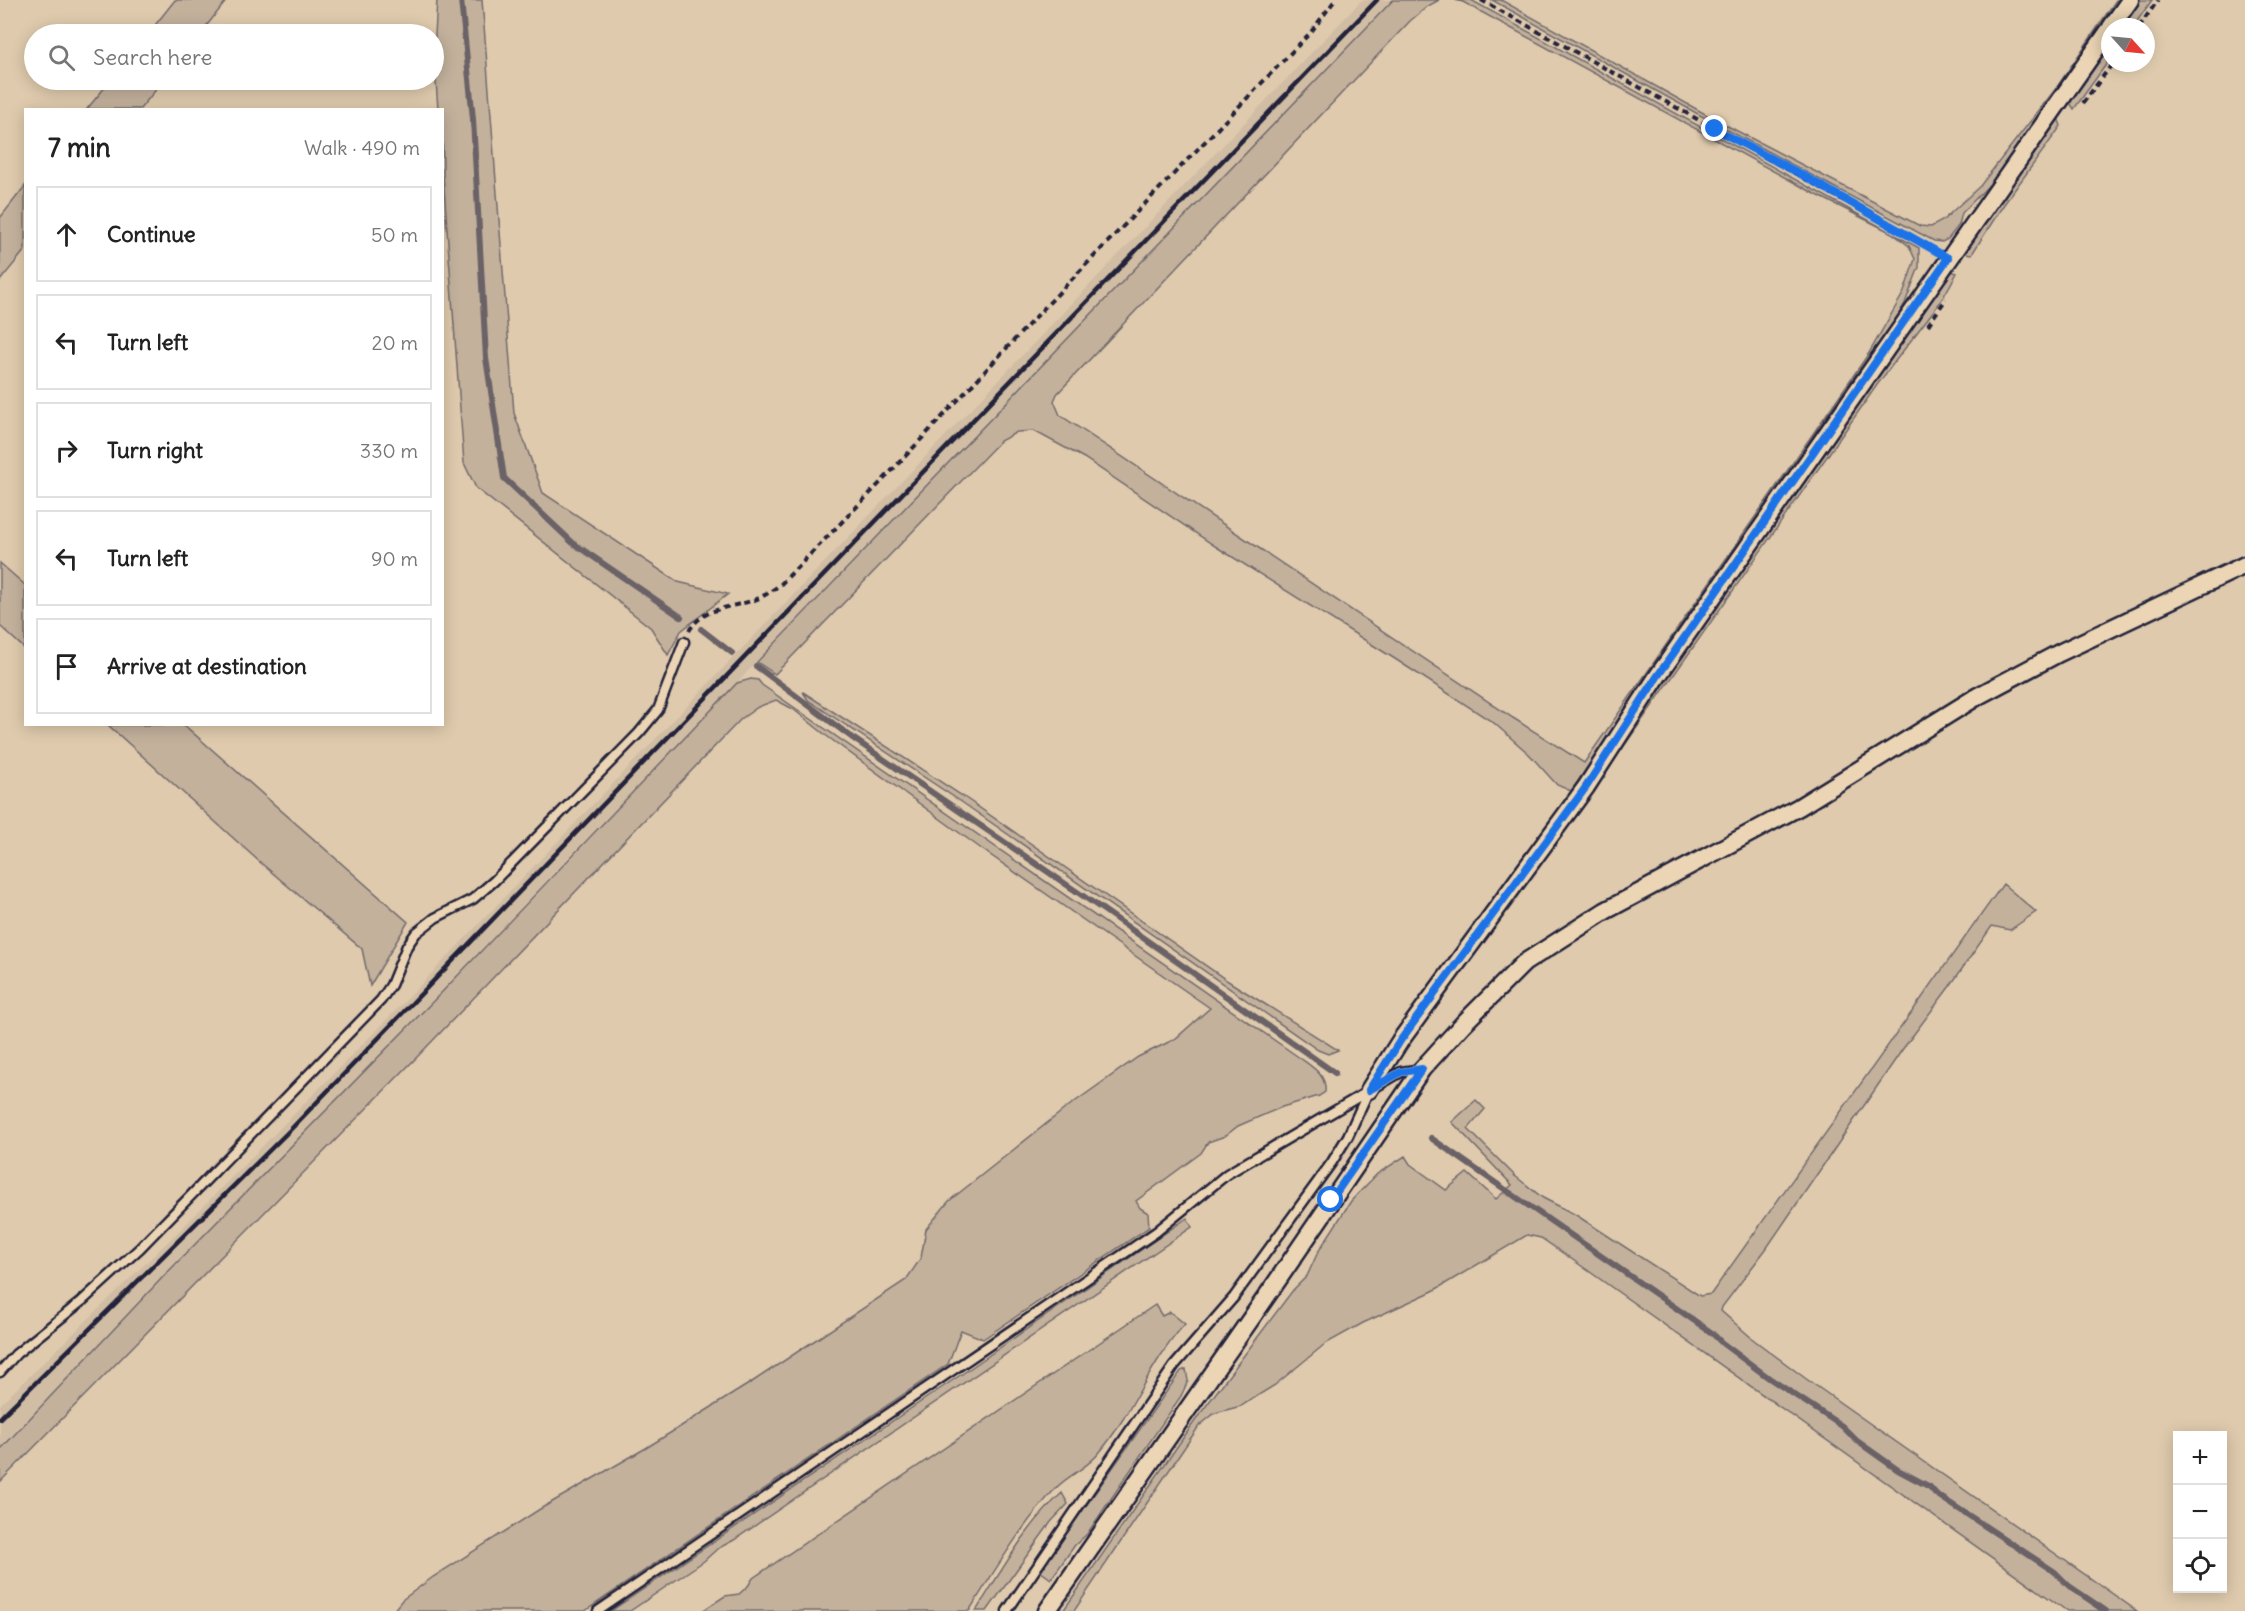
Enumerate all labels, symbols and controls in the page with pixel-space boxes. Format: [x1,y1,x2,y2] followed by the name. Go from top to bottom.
[2101,18,2155,72] north arrow
[24,24,444,90] search box
[45,41,78,74] icon: search
[93,43,212,71] text: Search here
[1701,115,1727,141] route end
[48,131,111,164] text: 7 min
[304,135,420,160] text: Walk · 490 m
[50,218,83,251] icon: ahead
[107,220,196,248] text: Continue
[371,222,418,247] text: 50 m
[50,326,83,359] icon: left
[107,328,188,356] text: Turn left
[372,330,418,355] text: 20 m
[50,434,83,467] icon: right
[107,436,203,464] text: Turn right
[360,438,418,463] text: 330 m
[50,542,83,575] icon: left
[107,544,188,572] text: Turn left
[371,546,418,571] text: 90 m
[50,650,83,683] icon: arrive
[107,652,307,680] text: Arrive at destination
[1317,1186,1343,1212] route start
[2173,1431,2227,1593] map controls
[2173,1431,2227,1485] button: +
[2173,1485,2227,1539] button: −
[2173,1539,2227,1593] button: locate

